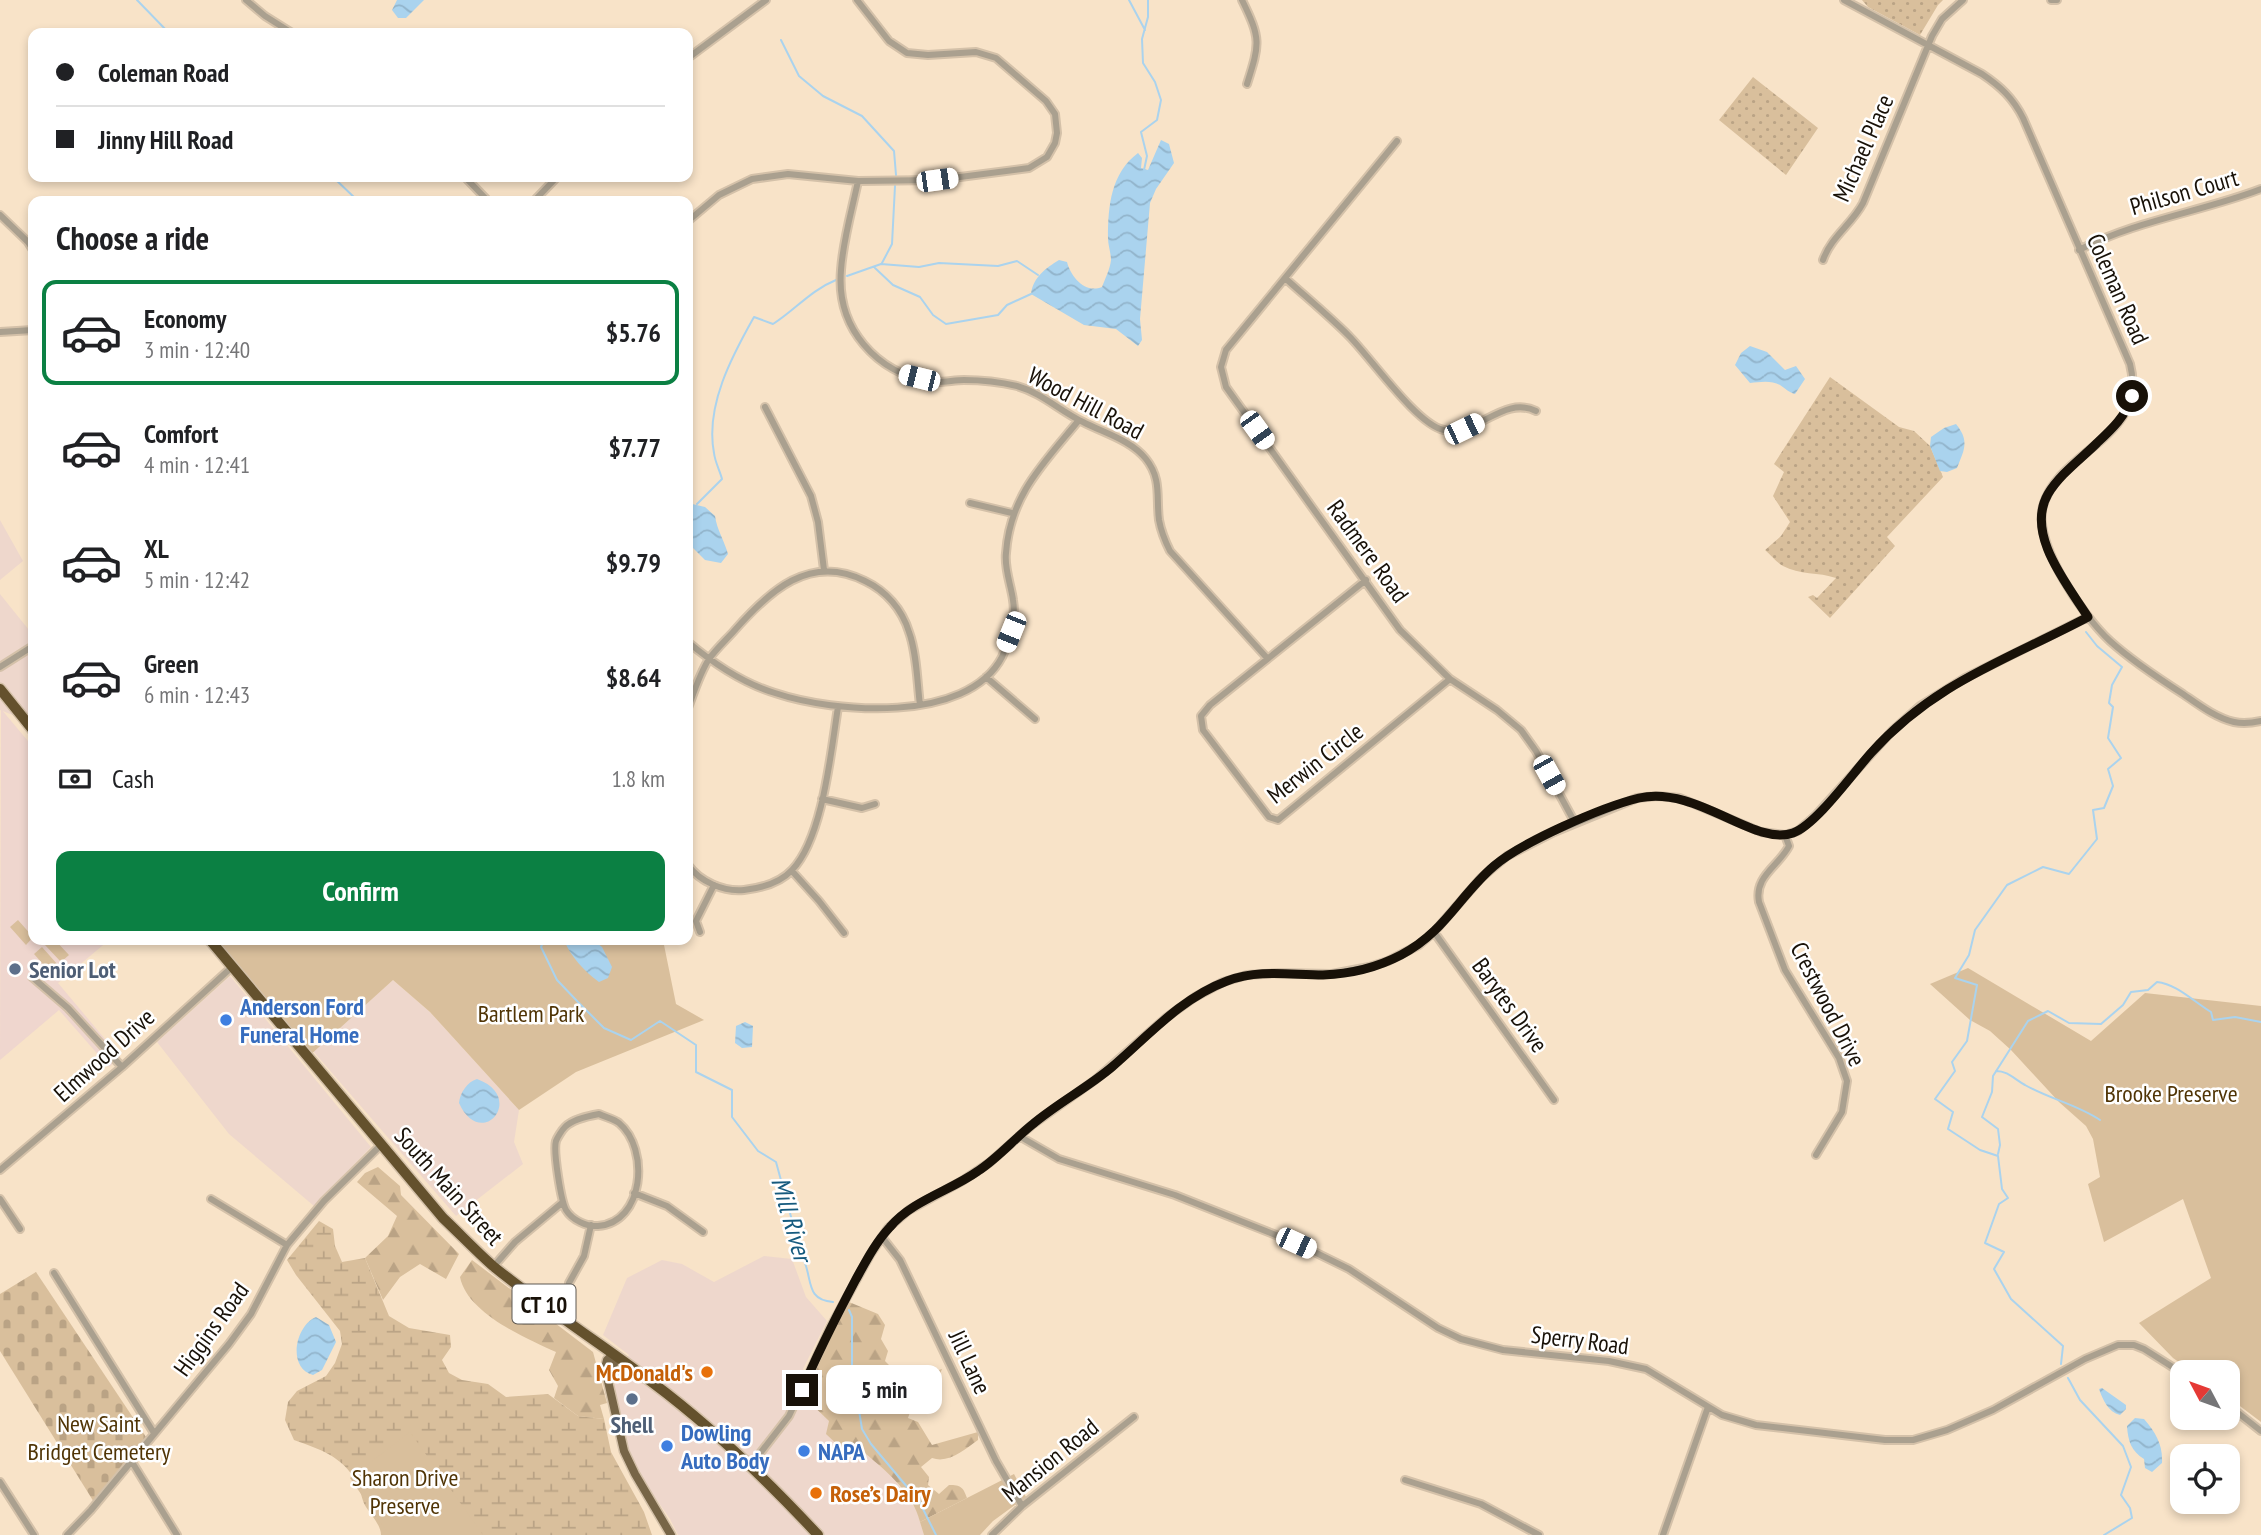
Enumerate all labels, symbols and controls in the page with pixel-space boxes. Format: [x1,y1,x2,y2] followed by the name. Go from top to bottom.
[98,56,229,89] text: Coleman Road
[1826,90,1900,206] street label: Michael Place
[98,123,233,156] text: Jinny Hill Road
[2126,162,2242,222] street label: Philson Court
[915,167,960,193] car
[56,217,209,259] text: Choose a ride
[2080,229,2156,349] street label: Coleman Road
[60,301,123,364] icon: car
[144,302,226,335] text: Economy
[606,316,661,349] text: $5.76
[144,335,250,364] text: 3 min · 12:40
[1023,360,1149,446] street label: Wood Hill Road
[897,363,942,393] car
[2116,380,2148,412] route start
[1237,407,1278,453] car
[1441,410,1488,448] car
[60,416,123,479] icon: car
[144,417,218,450] text: Comfort
[608,431,661,464] text: $7.77
[144,450,250,479] text: 4 min · 12:41
[1320,494,1416,608] street label: Radmere Road
[60,531,123,594] icon: car
[144,532,169,565] text: XL
[606,546,661,579] text: $9.79
[144,565,250,594] text: 5 min · 12:42
[994,609,1029,655] car
[60,646,123,709] icon: car
[144,647,199,680] text: Green
[606,661,661,694] text: $8.64
[144,680,250,709] text: 6 min · 12:43
[1261,716,1369,810] street label: Merwin Circle
[1530,752,1569,798] car
[56,760,94,798] icon: cash
[112,762,154,795] text: Cash
[611,764,665,793] text: 1.8 km
[56,851,665,931] button: Confirm
[1783,937,1873,1071] street label: Crestwood Drive
[1465,952,1555,1058] street label: Barytes Drive
[29,954,116,985] place label: Senior Lot
[7,961,23,977] marker: Senior Lot
[239,991,364,1050] place label: Anderson Ford Funeral Home
[478,998,585,1029] park label: Bartlem Park
[47,1002,161,1108] street label: Elmwood Drive
[218,1012,234,1028] marker: Anderson Ford Funeral Home
[2104,1078,2238,1109] park label: Brooke Preserve
[388,1120,511,1252] street label: South Main Street
[764,1173,821,1269] water label: Mill River
[1273,1225,1320,1261] car
[167,1276,255,1382] street label: Higgins Road
[512,1284,576,1324] road number: CT 10
[1529,1319,1631,1361] street label: Sperry Road
[941,1324,998,1399] street label: Jill Lane
[596,1357,693,1388] place label: McDonald's
[2170,1360,2240,1430] north arrow
[2170,1360,2240,1514] map controls
[699,1364,715,1380] marker: McDonald's
[826,1366,942,1414] callout: 5 min
[786,1374,818,1406] route end
[861,1375,907,1404] text: 5 min
[624,1391,640,1407] marker: Shell
[27,1408,171,1467] park label: New Saint Bridget Cemetery
[610,1409,654,1440] place label: Shell
[995,1412,1105,1508] street label: Mansion Road
[680,1417,769,1476] place label: Dowling Auto Body
[818,1436,866,1467] place label: NAPA
[659,1438,675,1454] marker: Dowling Auto Body
[796,1443,812,1459] marker: NAPA
[2170,1444,2240,1514] button: locate
[352,1462,458,1521] park label: Sharon Drive Preserve
[830,1478,931,1509] place label: Rose’s Dairy
[808,1485,824,1501] marker: Rose’s Dairy

